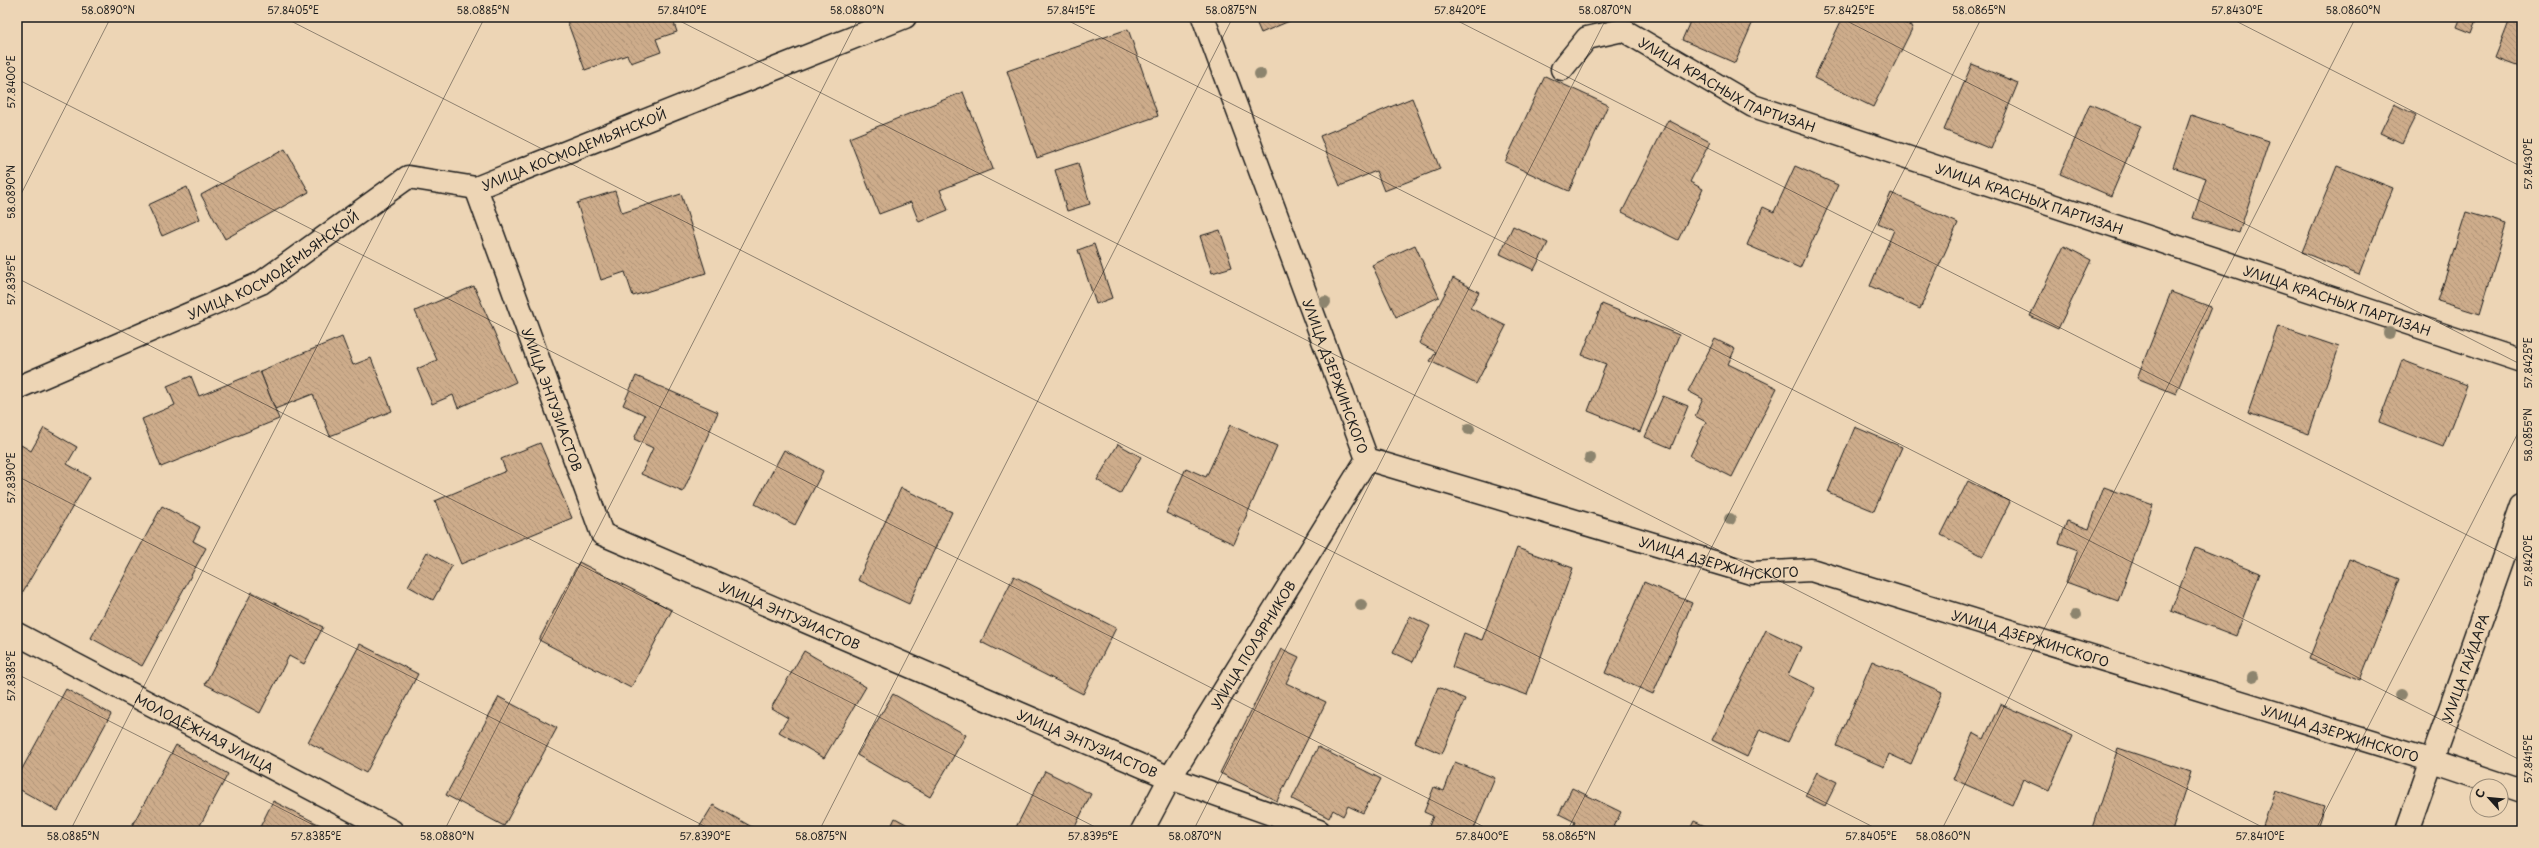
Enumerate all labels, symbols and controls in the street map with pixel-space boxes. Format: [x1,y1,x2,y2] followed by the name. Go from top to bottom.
[81,2,135,17] text: 58.0890°N
[267,2,319,17] text: 57.8405°E
[456,2,510,17] text: 58.0885°N
[657,2,707,17] text: 57.8410°E
[830,2,884,17] text: 58.0880°N
[1046,2,1096,17] text: 57.8415°E
[1205,2,1257,17] text: 58.0875°N
[1434,2,1486,17] text: 57.8420°E
[1578,2,1632,17] text: 58.0870°N
[1823,2,1875,17] text: 57.8425°E
[1952,2,2006,17] text: 58.0865°N
[2211,2,2263,17] text: 57.8430°E
[2326,2,2381,17] text: 58.0860°N
[1636,32,1818,136] street label: УЛИЦА КРАСНЫХ ПАРТИЗАН
[3,55,18,109] text: 57.8400°E
[478,104,669,194] street label: УЛИЦА КОСМОДЕМЬЯНСКОЙ
[2520,138,2535,190] text: 57.8430°E
[1934,158,2126,238] street label: УЛИЦА КРАСНЫХ ПАРТИЗАН
[3,165,18,219] text: 58.0890°N
[184,206,362,323] street label: УЛИЦА КОСМОДЕМЬЯНСКОЙ
[3,255,18,305] text: 57.8395°E
[2241,260,2434,340] street label: УЛИЦА КРАСНЫХ ПАРТИЗАН
[1299,296,1374,456] street label: УЛИЦА ДЗЕРЖИНСКОГО
[518,325,588,474] street label: УЛИЦА ЭНТУЗИАСТОВ
[2520,337,2535,389] text: 57.8425°E
[2520,408,2535,462] text: 58.0855°N
[3,452,18,504] text: 57.8390°E
[1637,531,1799,583] street label: УЛИЦА ДЗЕРЖИНСКОГО
[2520,535,2535,587] text: 57.8420°E
[717,576,863,653] street label: УЛИЦА ЭНТУЗИАСТОВ
[1206,576,1299,712] street label: УЛИЦА ПОЛЯРНИКОВ
[1950,604,2112,671] street label: УЛИЦА ДЗЕРЖИНСКОГО
[2437,610,2493,725] street label: УЛИЦА ГАЙДАРА
[3,650,18,702] text: 57.8385°E
[132,688,278,777] street label: МОЛОДЁЖНАЯ УЛИЦА
[2260,700,2422,766] street label: УЛИЦА ДЗЕРЖИНСКОГО
[1015,704,1161,781] street label: УЛИЦА ЭНТУЗИАСТОВ
[2520,734,2535,784] text: 57.8415°E
[2469,778,2509,818] north arrow
[2470,786,2489,801] text: С
[46,828,100,843] text: 58.0885°N
[290,828,342,843] text: 57.8385°E
[420,828,474,843] text: 58.0880°N
[679,828,731,843] text: 57.8390°E
[795,828,847,843] text: 58.0875°N
[1068,828,1118,843] text: 57.8395°E
[1168,828,1222,843] text: 58.0870°N
[1455,828,1509,843] text: 57.8400°E
[1542,828,1596,843] text: 58.0865°N
[1845,828,1897,843] text: 57.8405°E
[1916,828,1971,843] text: 58.0860°N
[2235,828,2285,843] text: 57.8410°E

